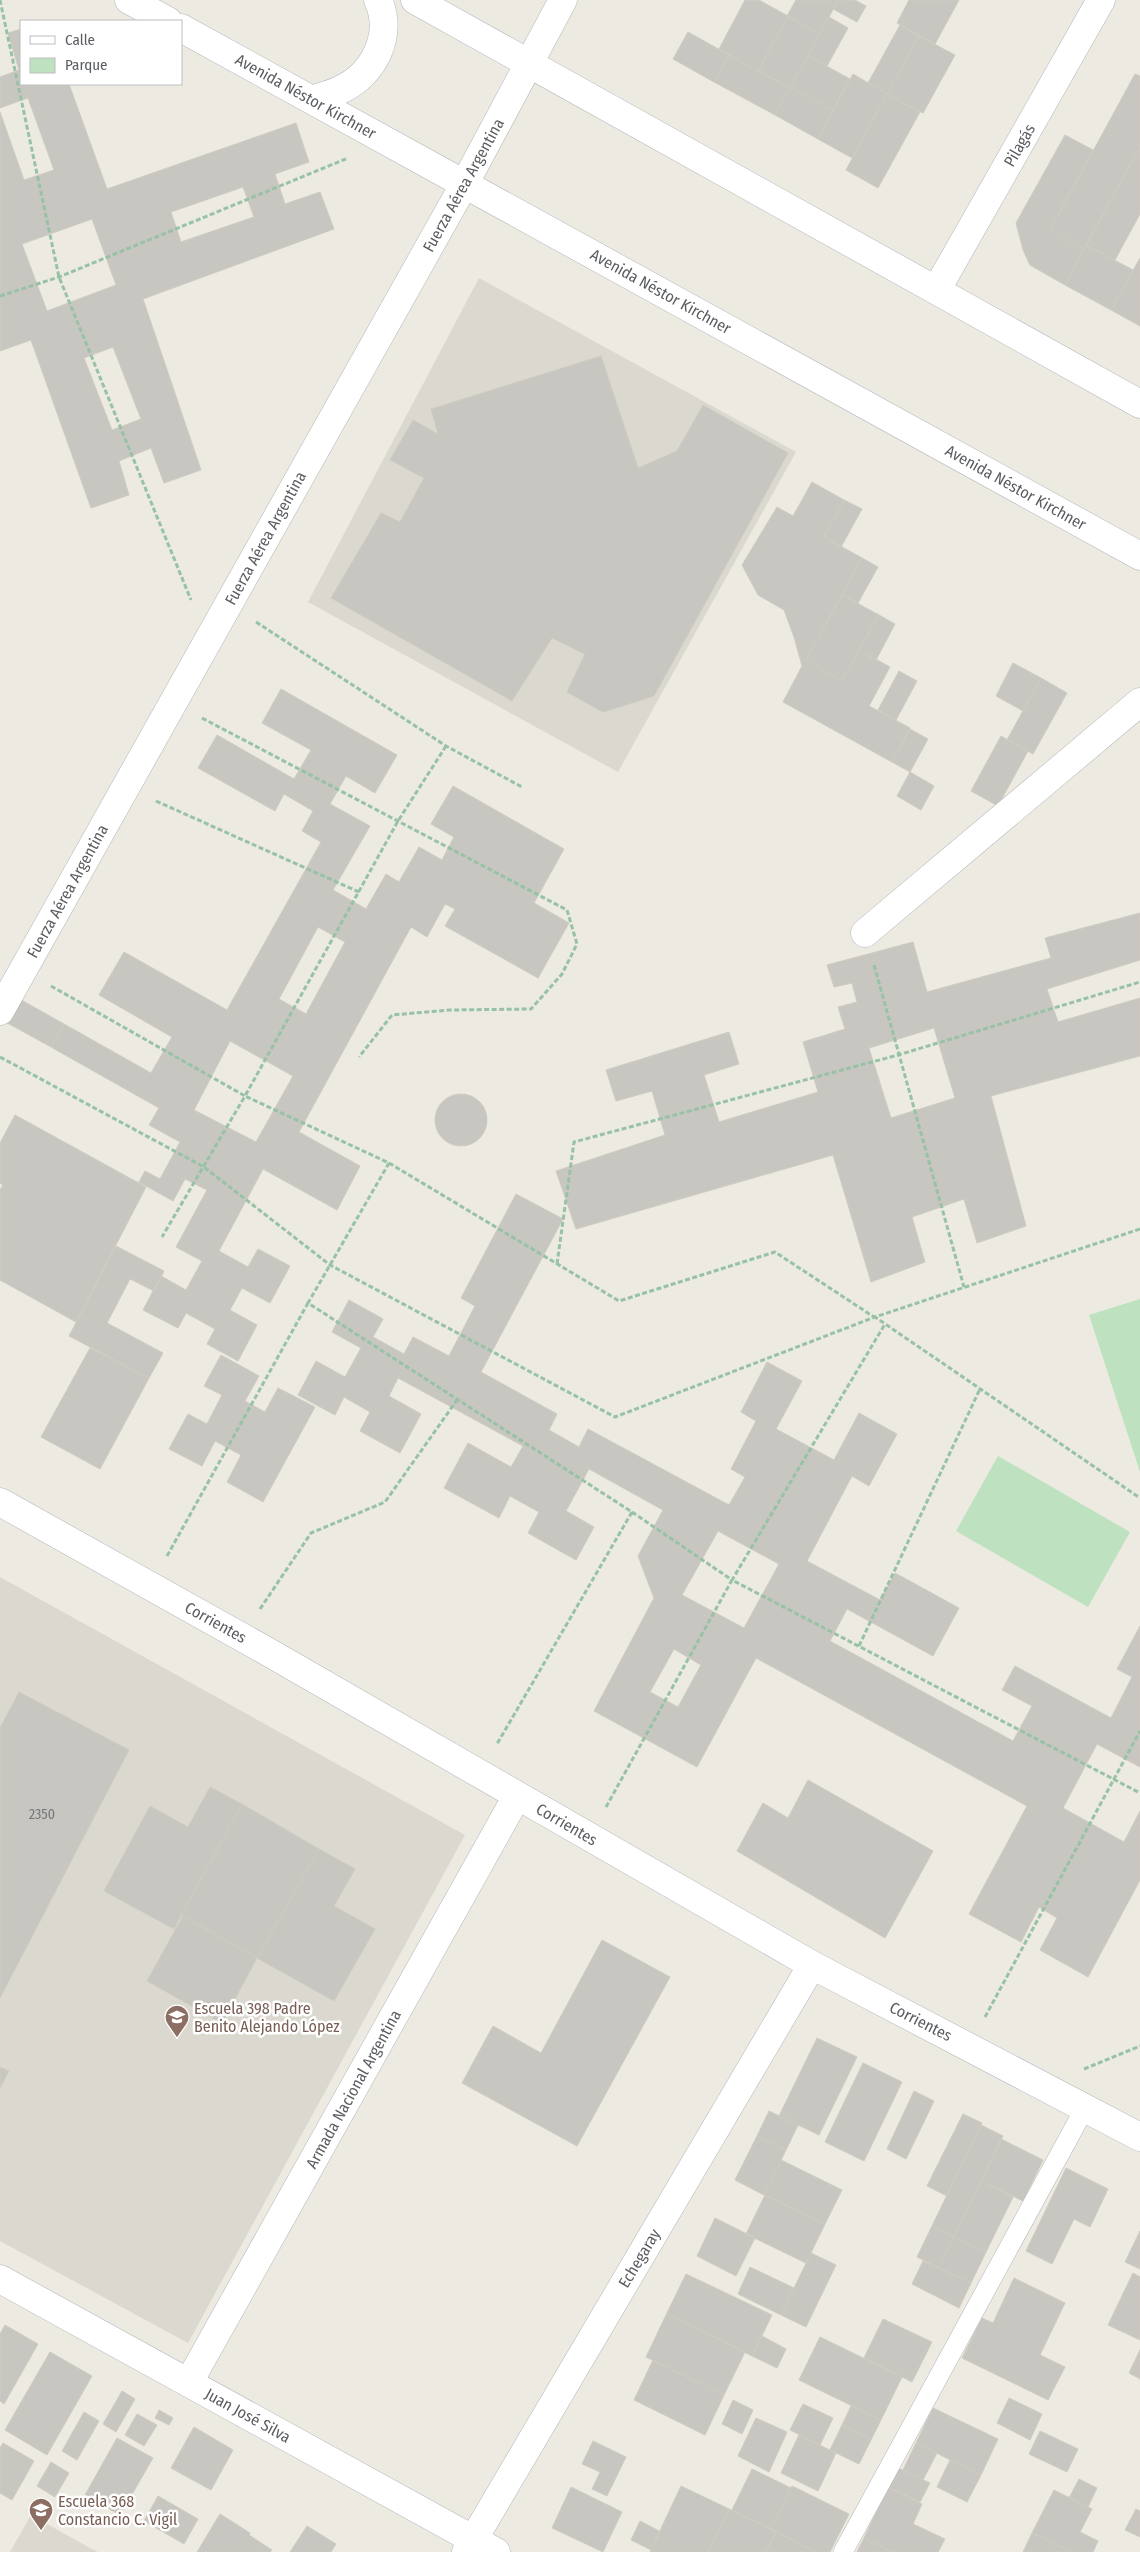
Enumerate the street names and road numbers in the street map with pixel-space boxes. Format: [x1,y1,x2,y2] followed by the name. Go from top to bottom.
[232,50,380,143] street label: Avenida Néstor Kirchner
[419,115,508,255] street label: Fuerza Aérea Argentina
[1000,120,1039,170] street label: Pilagás
[587,245,735,338] street label: Avenida Néstor Kirchner
[942,441,1090,534] street label: Avenida Néstor Kirchner
[221,468,310,608] street label: Fuerza Aérea Argentina
[23,821,112,961] street label: Fuerza Aérea Argentina
[182,1598,250,1647] street label: Corrientes
[533,1799,601,1850] street label: Corrientes
[886,1998,955,2045] street label: Corrientes
[302,2007,405,2172] street label: Armada Nacional Argentina
[614,2225,665,2291] street label: Echegaray
[202,2384,294,2447] street label: Juan José Silva

